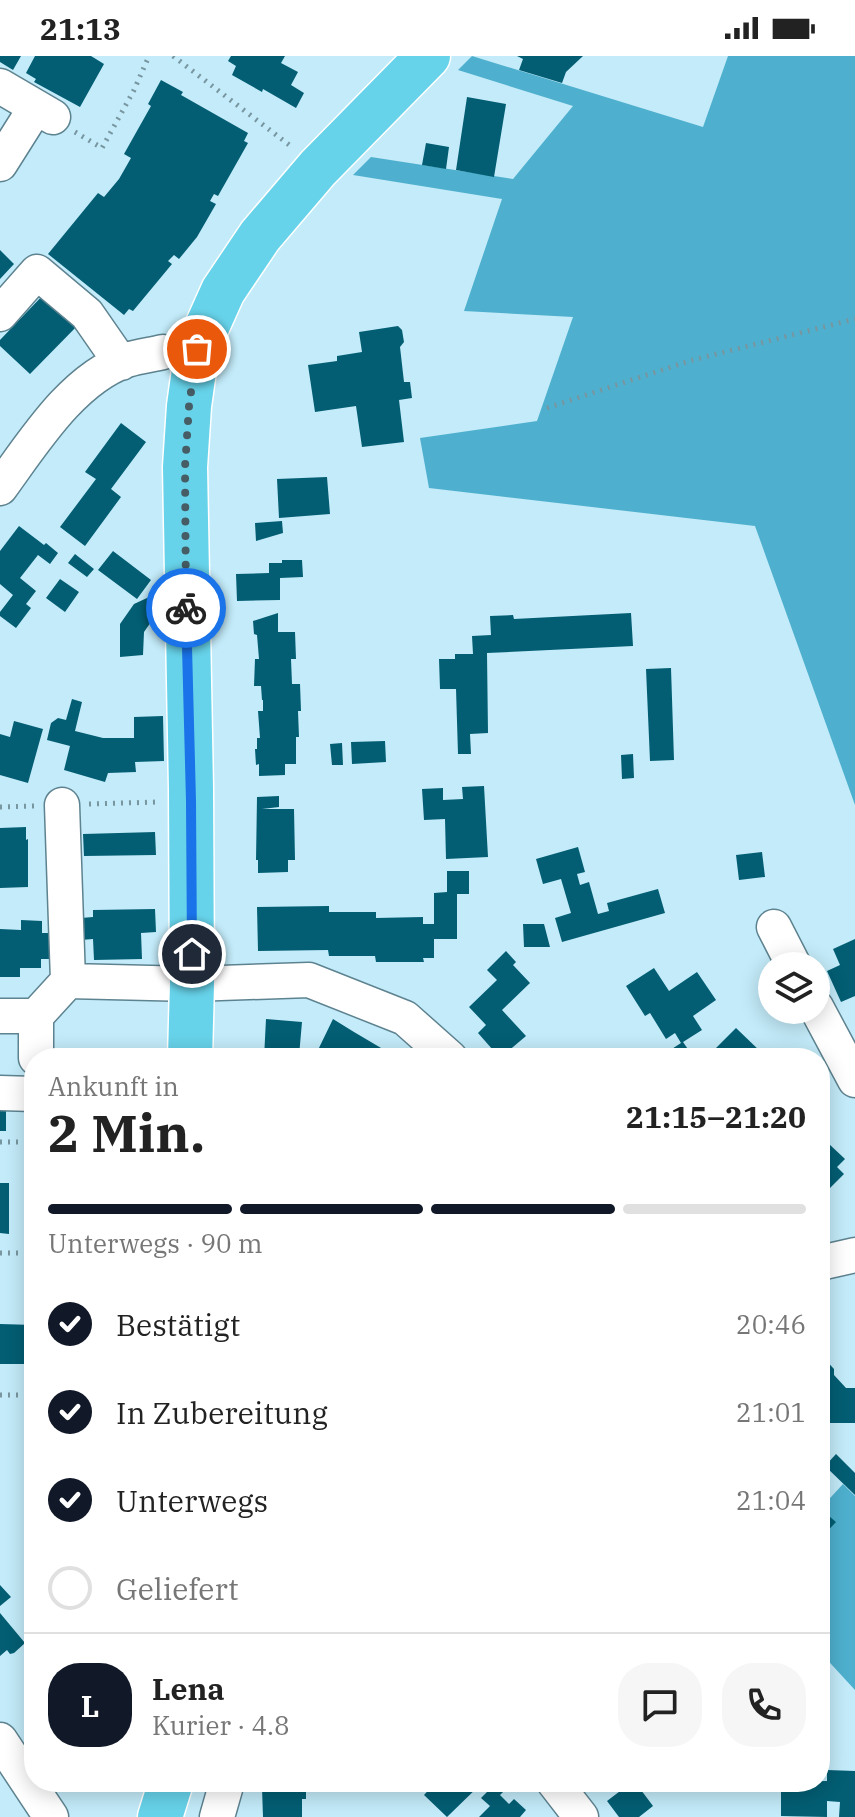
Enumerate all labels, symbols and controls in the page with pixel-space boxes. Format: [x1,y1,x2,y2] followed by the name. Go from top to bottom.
[40,9,121,48] text: 21:13
[163,315,231,383] pin
[175,327,219,371] icon: bag
[146,568,226,648] courier
[164,586,208,630] icon: bike
[158,920,226,988] pin
[170,932,214,976] icon: home
[758,952,830,1024] map controls
[758,952,830,1024] button: layers
[48,1069,179,1103] text: Ankunft in
[626,1097,806,1136] text: 21:15–21:20
[48,1099,205,1166] text: 2 Min.
[48,1226,262,1260] text: Unterwegs · 90 m
[48,1302,92,1346] icon: check
[116,1305,240,1344] text: Bestätigt
[736,1307,806,1341] text: 20:46
[48,1390,92,1434] icon: check
[116,1393,328,1432] text: In Zubereitung
[736,1395,806,1429] text: 21:01
[48,1478,92,1522] icon: check
[116,1481,268,1520] text: Unterwegs
[736,1483,806,1517] text: 21:04
[116,1569,239,1608] text: Geliefert
[618,1663,702,1747] button: chat
[722,1663,806,1747] button: phone
[152,1669,225,1708] text: Lena
[81,1686,99,1725] text: L
[152,1708,290,1742] text: Kurier · 4.8

